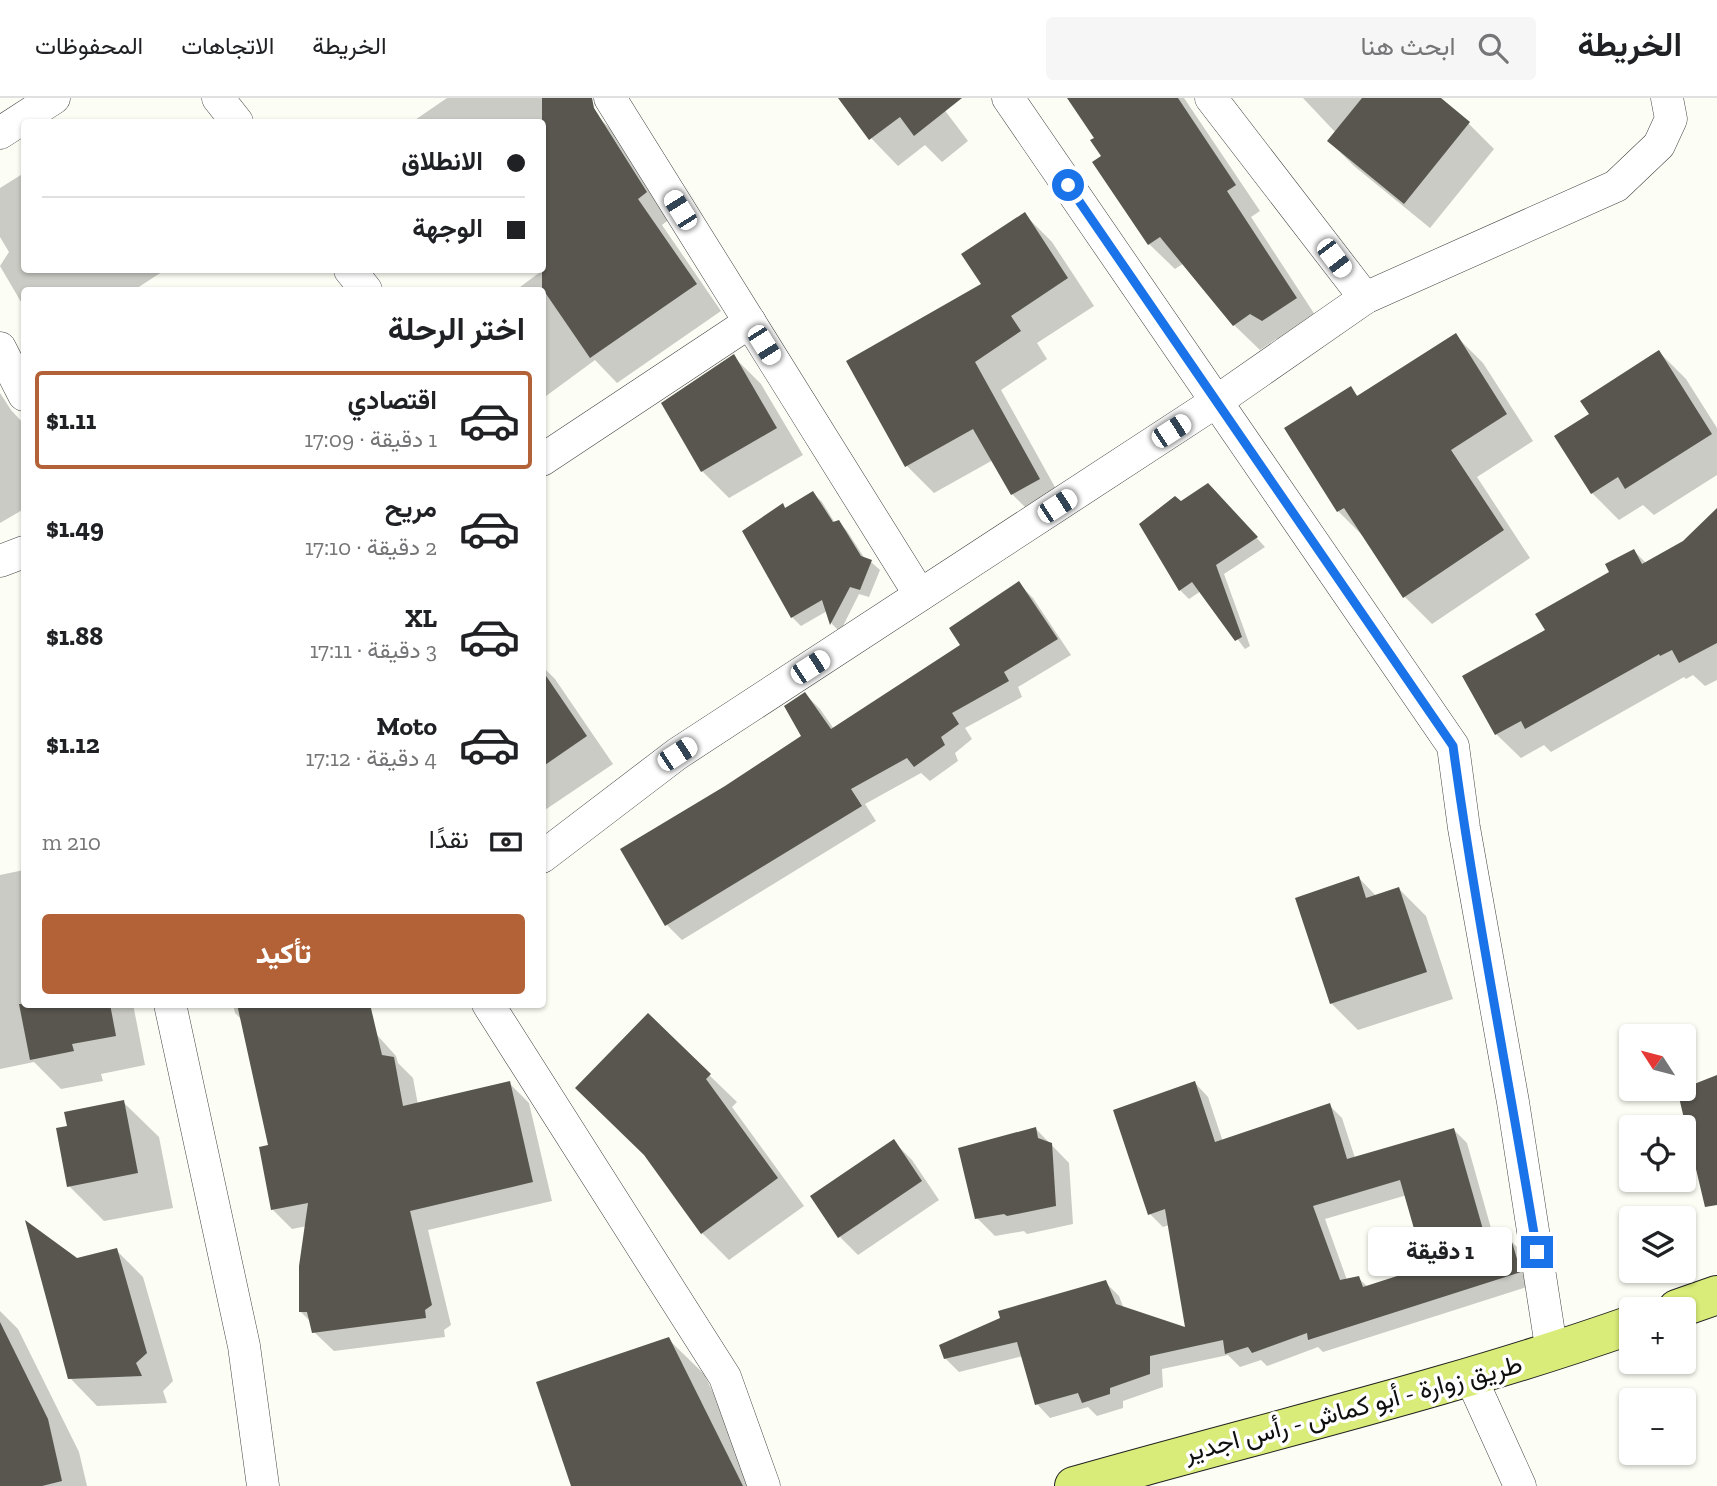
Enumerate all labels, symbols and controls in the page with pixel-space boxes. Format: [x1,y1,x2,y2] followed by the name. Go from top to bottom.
[1046,17,1536,80] search box
[1578,25,1682,64] text: الخريطة
[1474,29,1512,67] icon: search
[1360,30,1456,62] text: ابحث هنا
[35,31,143,60] text: المحفوظات
[181,31,274,60] text: الاتجاهات
[312,31,387,60] text: الخريطة
[401,145,483,177] text: الانطلاق
[1052,169,1084,201] route start
[660,187,701,233] car
[412,212,483,244] text: الوجهة
[1313,235,1356,281] car
[388,310,525,348] text: اختر الرحلة
[744,322,785,368] car
[348,384,437,416] text: اقتصادي
[458,389,521,452] icon: car
[46,404,96,436] text: $1.11
[1148,411,1195,451] car
[304,425,437,453] text: 1 دقيقة · 17:09
[1034,486,1081,526] car
[385,492,437,524] text: مريح
[458,497,521,560] icon: car
[46,512,104,544] text: $1.49
[305,533,437,561] text: 2 دقيقة · 17:10
[405,602,437,634] text: XL
[458,605,521,668] icon: car
[46,620,103,652] text: $1.88
[310,636,437,664] text: 3 دقيقة · 17:11
[787,647,834,687] car
[377,710,437,742] text: Moto
[458,713,521,776] icon: car
[46,728,100,760] text: $1.12
[654,734,701,774] car
[306,744,437,772] text: 4 دقيقة · 17:12
[429,823,469,855] text: نقدًا
[487,823,525,861] icon: cash
[42,828,101,856] text: 210 m
[42,914,525,994] button: تأكيد
[1619,1024,1696,1101] north arrow
[1619,1024,1696,1465] map controls
[1619,1115,1696,1192] button: locate
[1619,1206,1696,1283] button: layers
[1369,1228,1512,1276] callout: 1 دقيقة
[1521,1236,1553,1268] route end
[1406,1237,1474,1265] text: 1 دقيقة
[1619,1297,1696,1374] button: +
[1179,1347,1526,1469] street label: طريق زوارة - أبو كماش - رأس اجدير
[1619,1388,1696,1465] button: −

